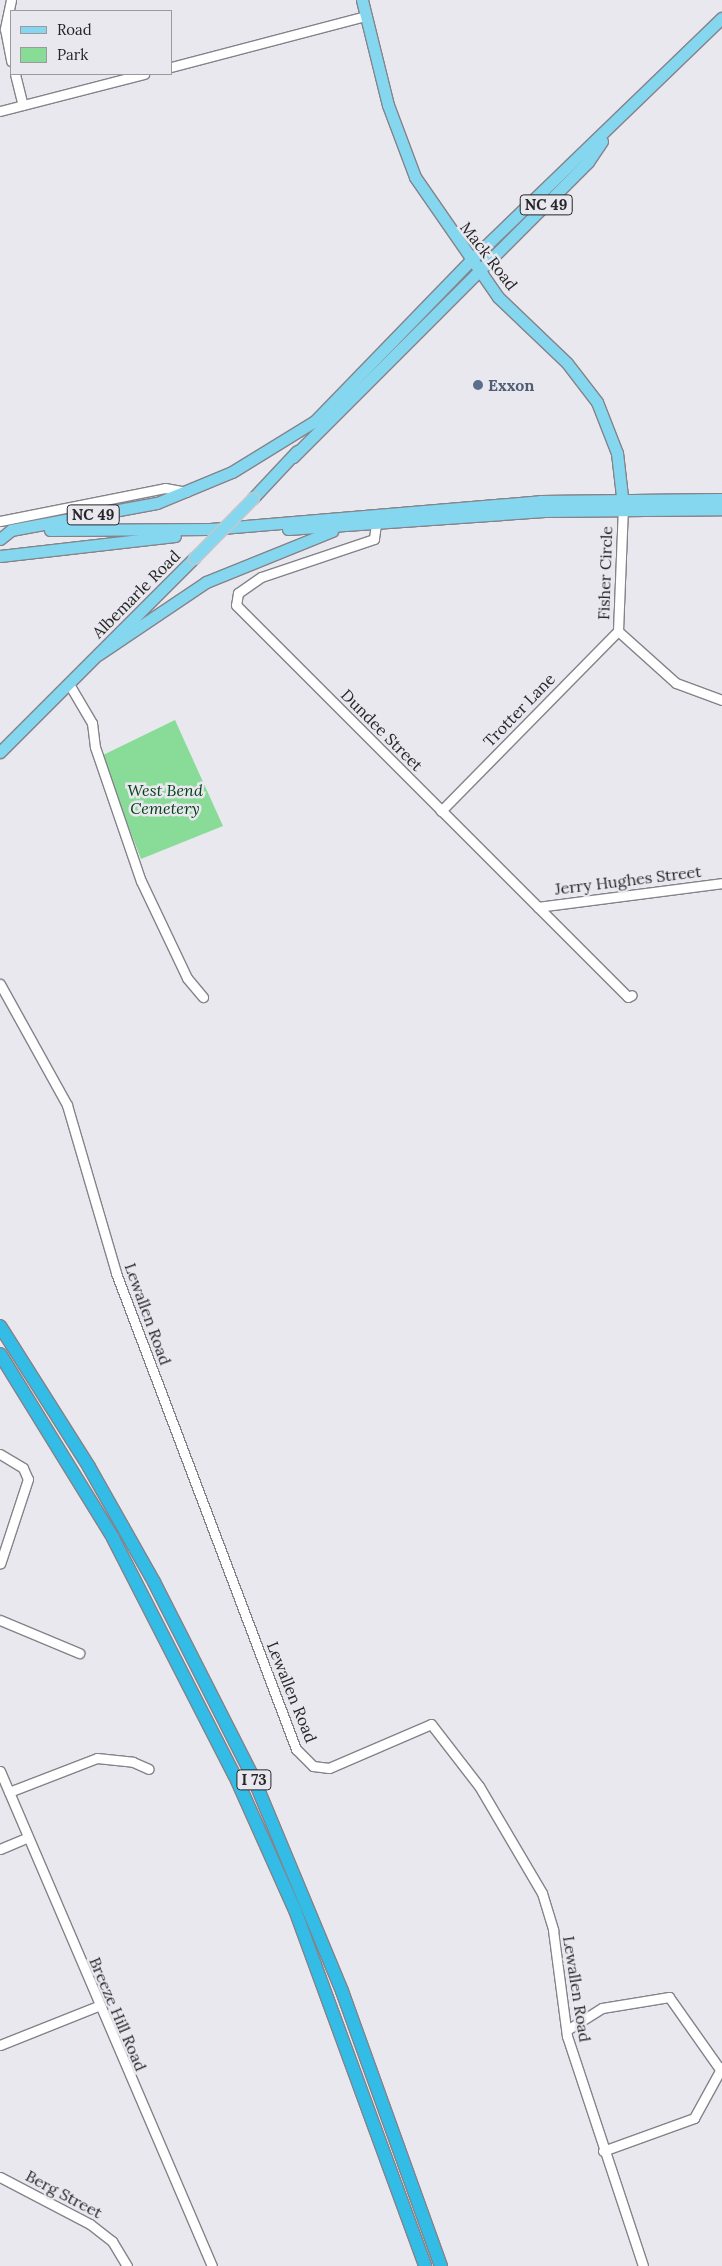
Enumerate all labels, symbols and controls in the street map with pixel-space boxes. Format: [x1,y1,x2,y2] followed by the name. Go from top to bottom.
[10,10,172,75] legend
[57,20,92,39] text: Road
[57,45,88,64] text: Park
[518,192,574,218] road number: NC 49
[456,218,522,294] street label: Mack Road
[488,375,535,395] place label: Exxon
[472,379,484,391] marker: Exxon
[66,502,120,528] road number: NC 49
[594,526,616,620] street label: Fisher Circle
[88,546,184,642] street label: Albemarle Road
[479,669,559,751] street label: Trotter Lane
[337,685,427,775] street label: Dundee Street
[127,780,203,818] park label: West Bend Cemetery
[554,861,702,899] street label: Jerry Hughes Street
[121,1260,175,1368] street label: Lewallen Road
[263,1639,321,1745] street label: Lewallen Road
[235,1768,273,1792] road number: I 73
[559,1935,595,2043] street label: Lewallen Road
[85,1954,151,2074] street label: Breeze Hill Road
[22,2166,106,2222] street label: Berg Street

